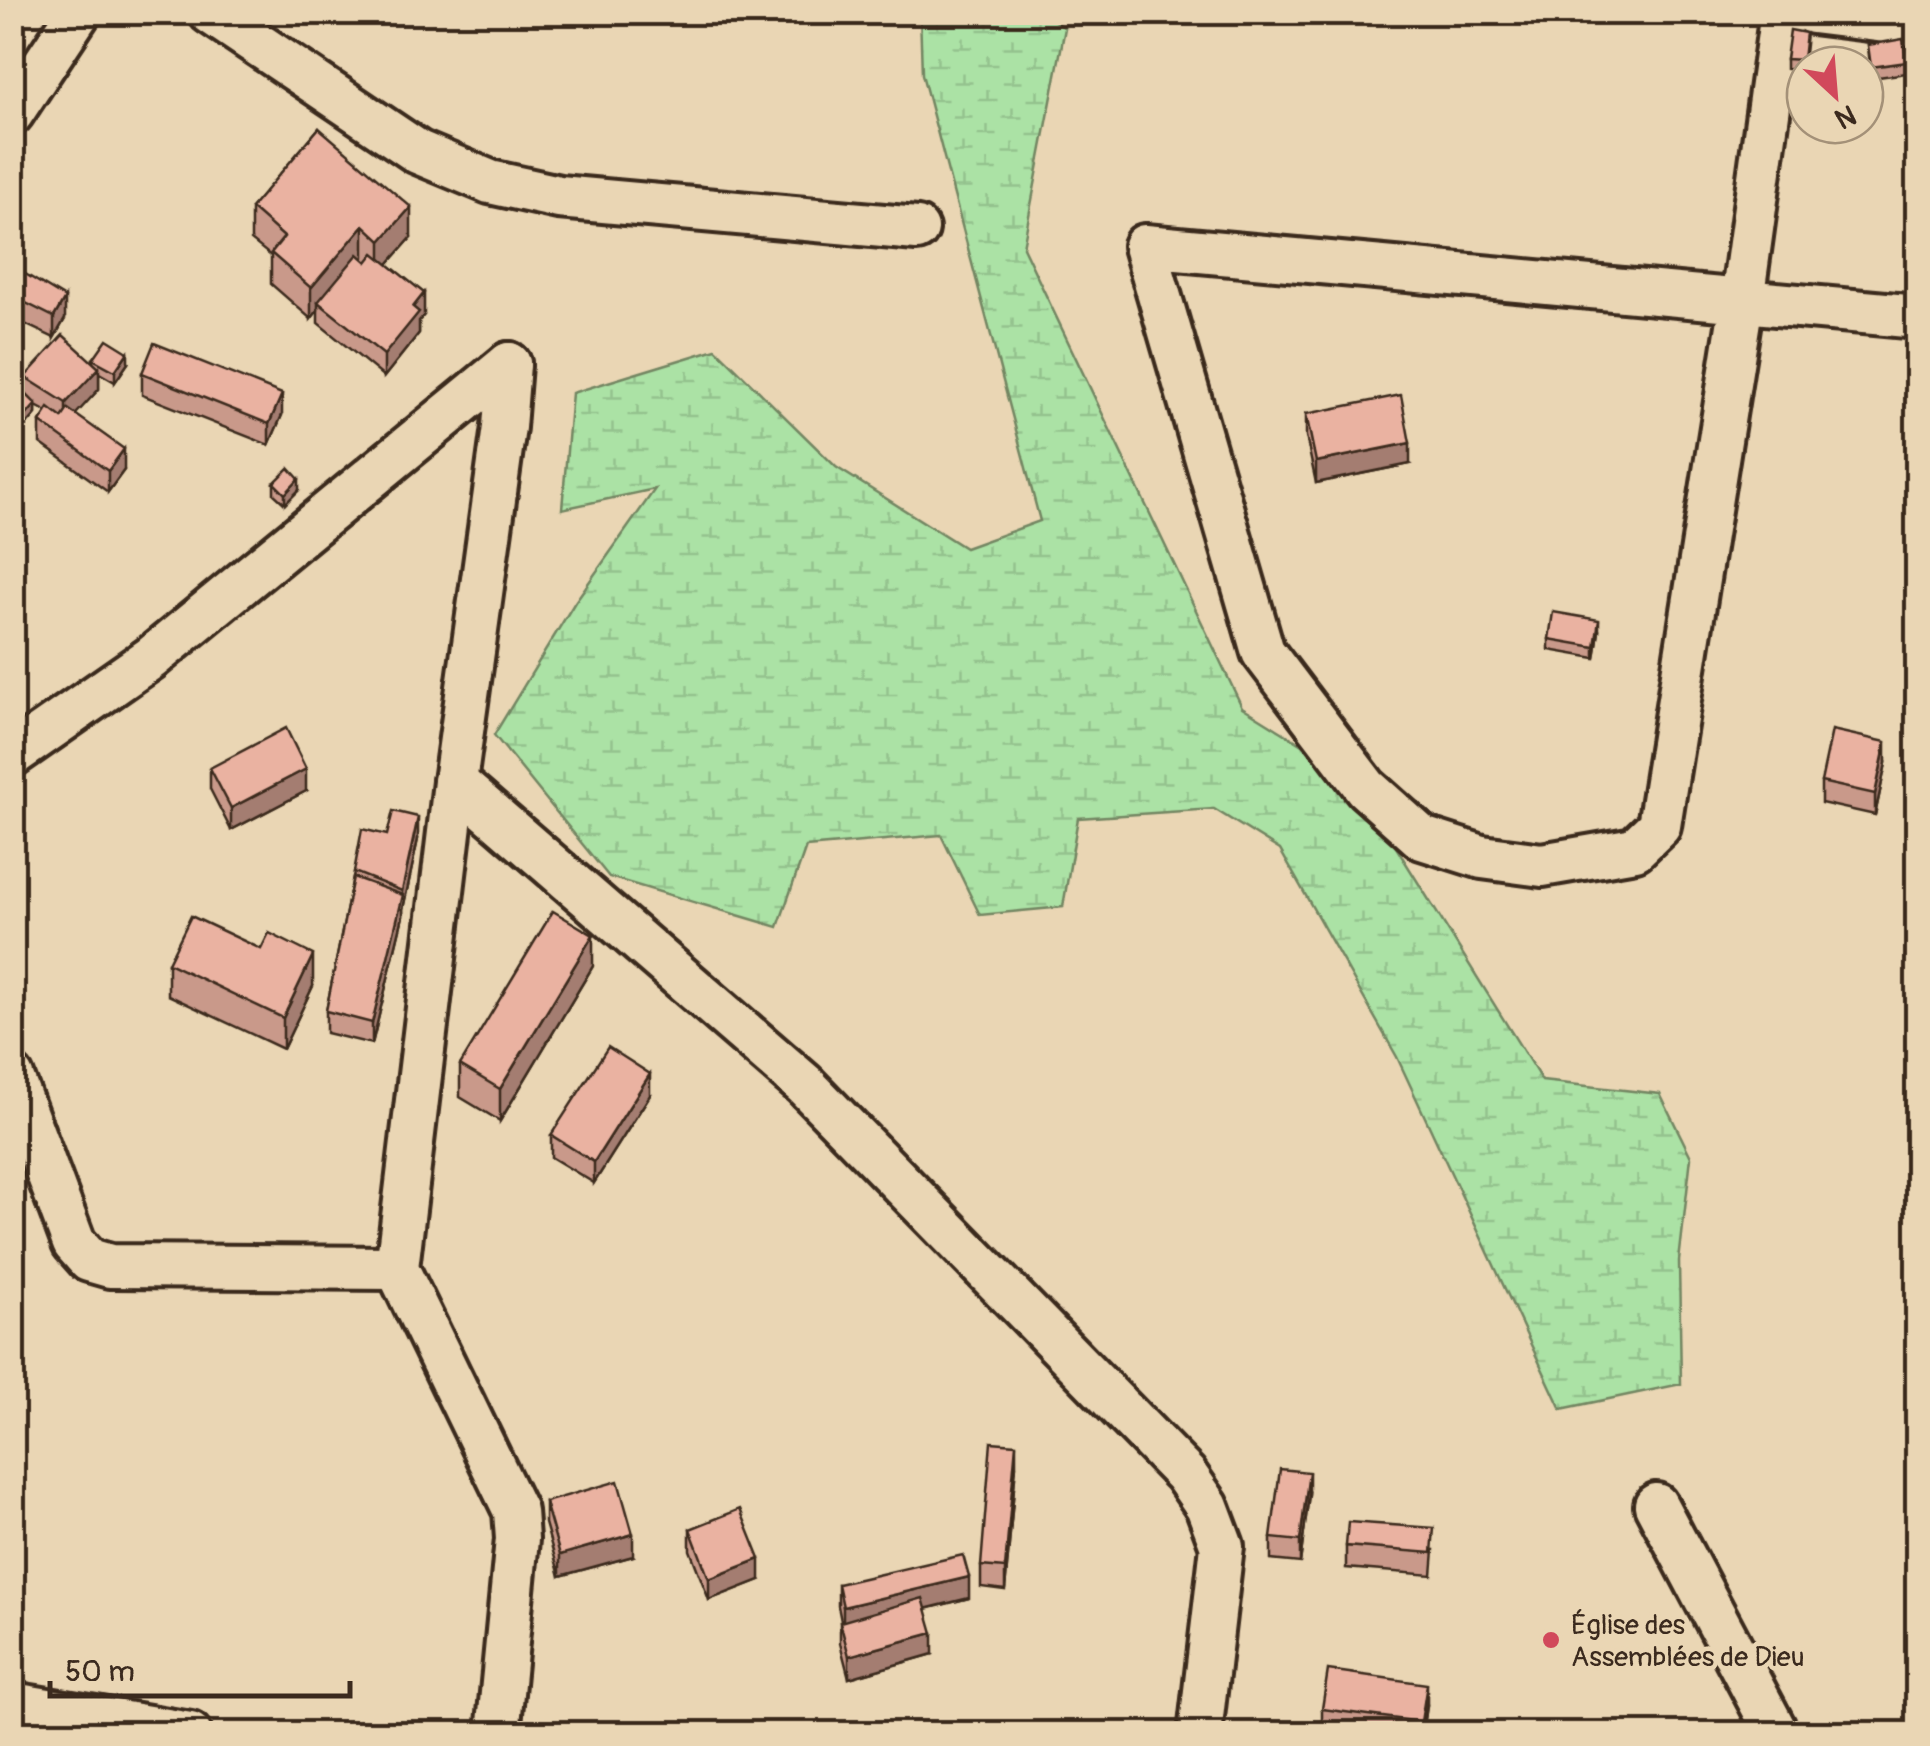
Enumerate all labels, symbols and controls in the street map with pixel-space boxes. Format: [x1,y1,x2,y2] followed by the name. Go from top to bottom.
[1785,45,1885,145] north arrow
[1829,96,1861,136] text: N
[1571,1608,1805,1675] place label: Église des Assemblées de Dieu
[1540,1629,1562,1651] marker: Église des Assemblées de Dieu
[50,1636,350,1698] scale bar
[65,1653,135,1690] text: 50 m

